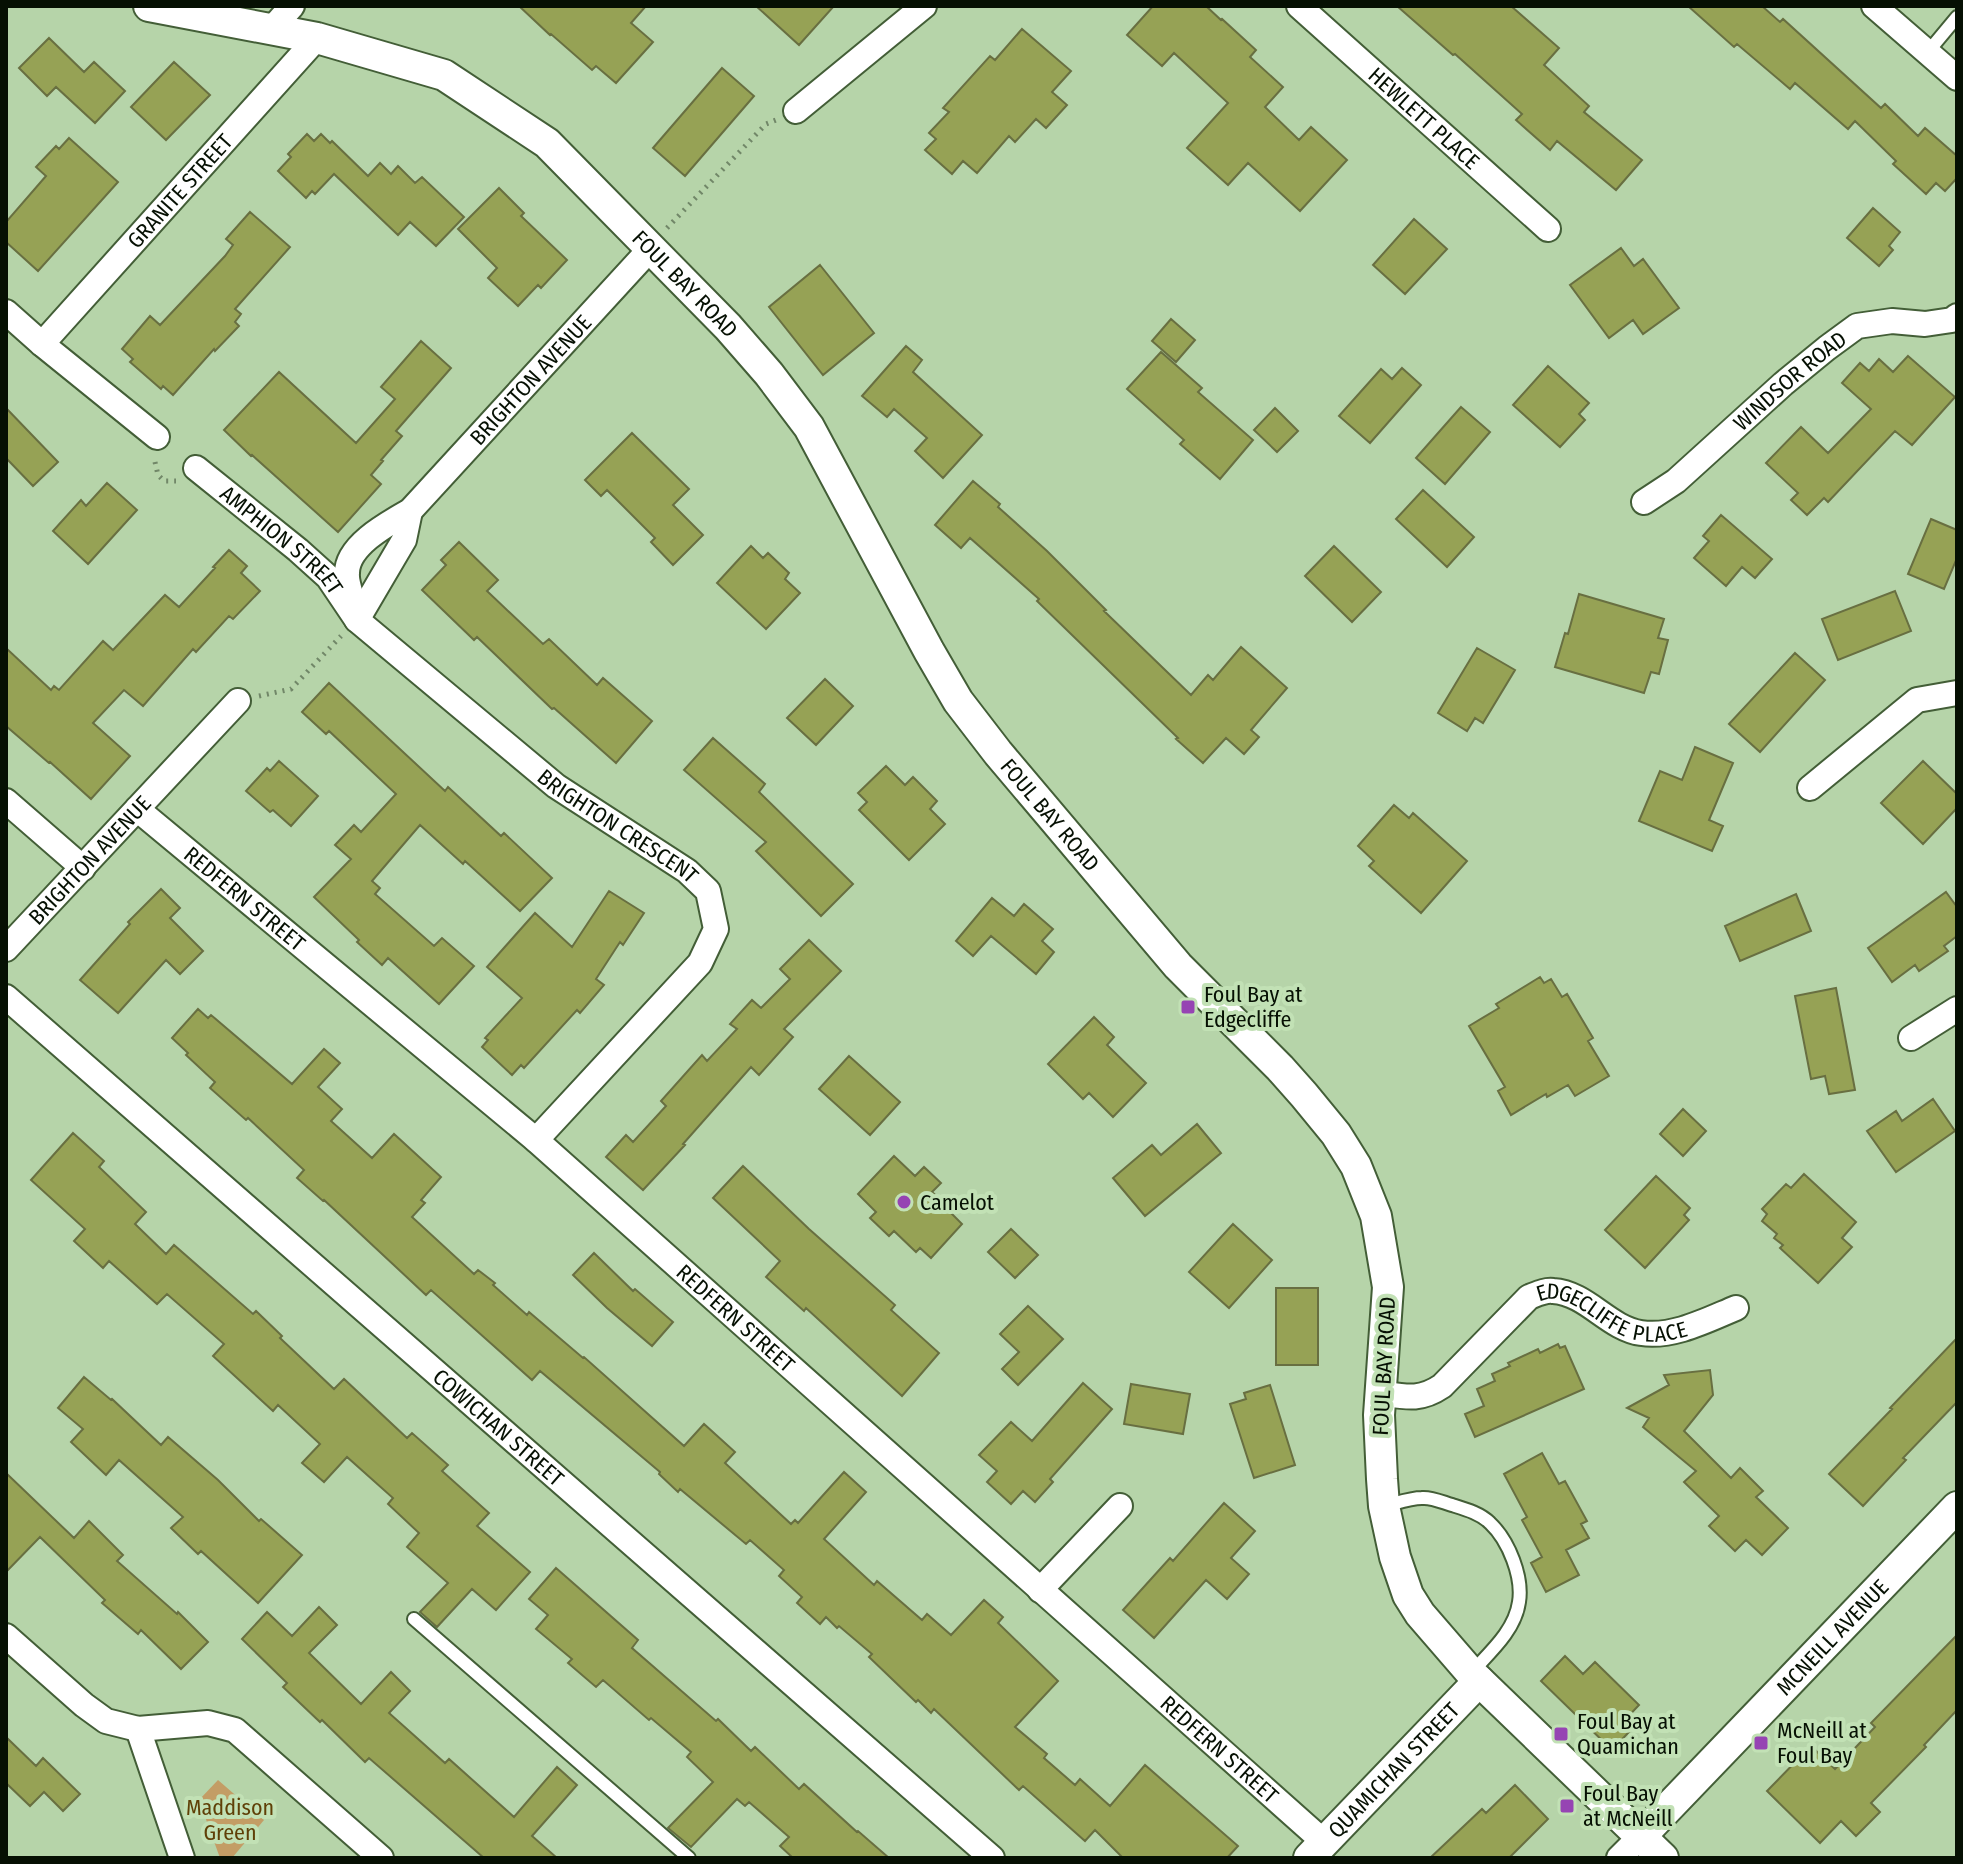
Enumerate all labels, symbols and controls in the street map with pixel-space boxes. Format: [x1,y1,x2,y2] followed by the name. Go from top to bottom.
[1363,61,1485,175] street label: HEWLETT PLACE
[121,127,239,254] street label: GRANITE STREET
[627,225,744,343] street label: FOUL BAY ROAD
[464,309,597,450] street label: BRIGHTON AVENUE
[1727,325,1852,436] street label: WINDSOR ROAD
[215,480,349,600] street label: AMPHION STREET
[995,753,1105,877] street label: FOUL BAY ROAD
[532,763,705,889] street label: BRIGHTON CRESCENT
[22,790,156,930] street label: BRIGHTON AVENUE
[179,840,311,957] street label: REDFERN STREET
[1204,981,1303,1033] place label: Foul Bay at Edgecliffe
[1179,998,1197,1016] marker: Foul Bay at Edgecliffe
[920,1189,995,1216] place label: Camelot
[895,1193,913,1211] marker: Camelot
[671,1258,801,1378] street label: REDFERN STREET
[1533,1277,1690,1347] street label: EDGECLIFFE PLACE
[1367,1296,1401,1436] street label: FOUL BAY ROAD
[428,1363,570,1492] street label: COWICHAN STREET
[1770,1573,1894,1700] street label: MCNEILL AVENUE
[1155,1689,1285,1809] street label: REDFERN STREET
[1322,1696,1465,1843] street label: QUAMICHAN STREET
[1577,1708,1679,1760] place label: Foul Bay at Quamichan
[1777,1717,1867,1769] place label: McNeill at Foul Bay
[1552,1725,1570,1743] marker: Foul Bay at Quamichan
[1752,1734,1770,1752] marker: McNeill at Foul Bay
[1583,1780,1673,1832] place label: Foul Bay at McNeill
[186,1794,274,1846] park label: Maddison Green
[1558,1797,1576,1815] marker: Foul Bay at McNeill

